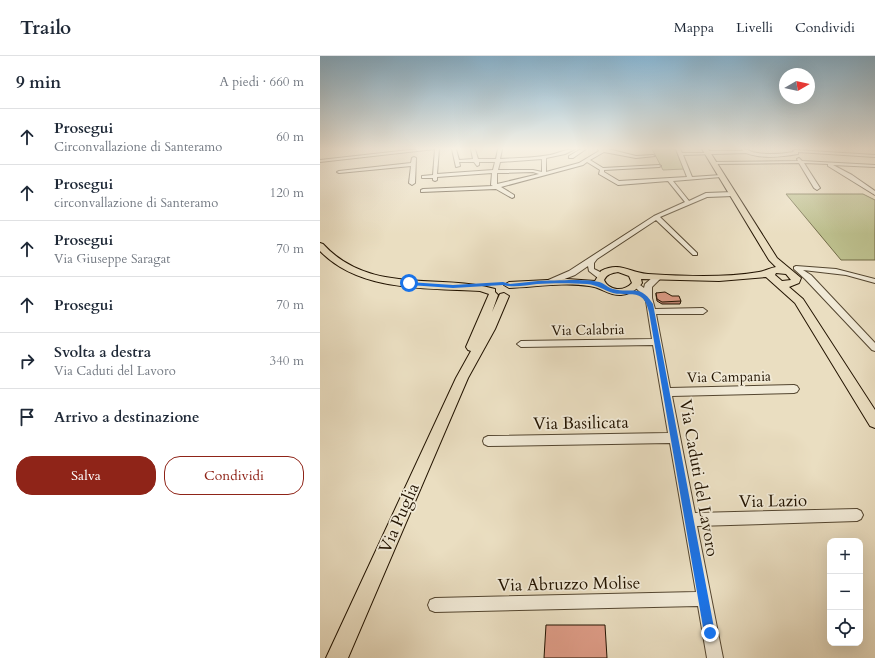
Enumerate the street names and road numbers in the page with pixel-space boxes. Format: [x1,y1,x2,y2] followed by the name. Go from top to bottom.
[551,320,625,340] street label: Via Calabria
[687,367,771,387] street label: Via Campania
[674,398,724,558] street label: Via Caduti del Lavoro
[533,411,630,435] street label: Via Basilicata
[373,479,425,557] street label: Via Puglia
[739,489,807,513] street label: Via Lazio
[498,571,640,597] street label: Via Abruzzo Molise

